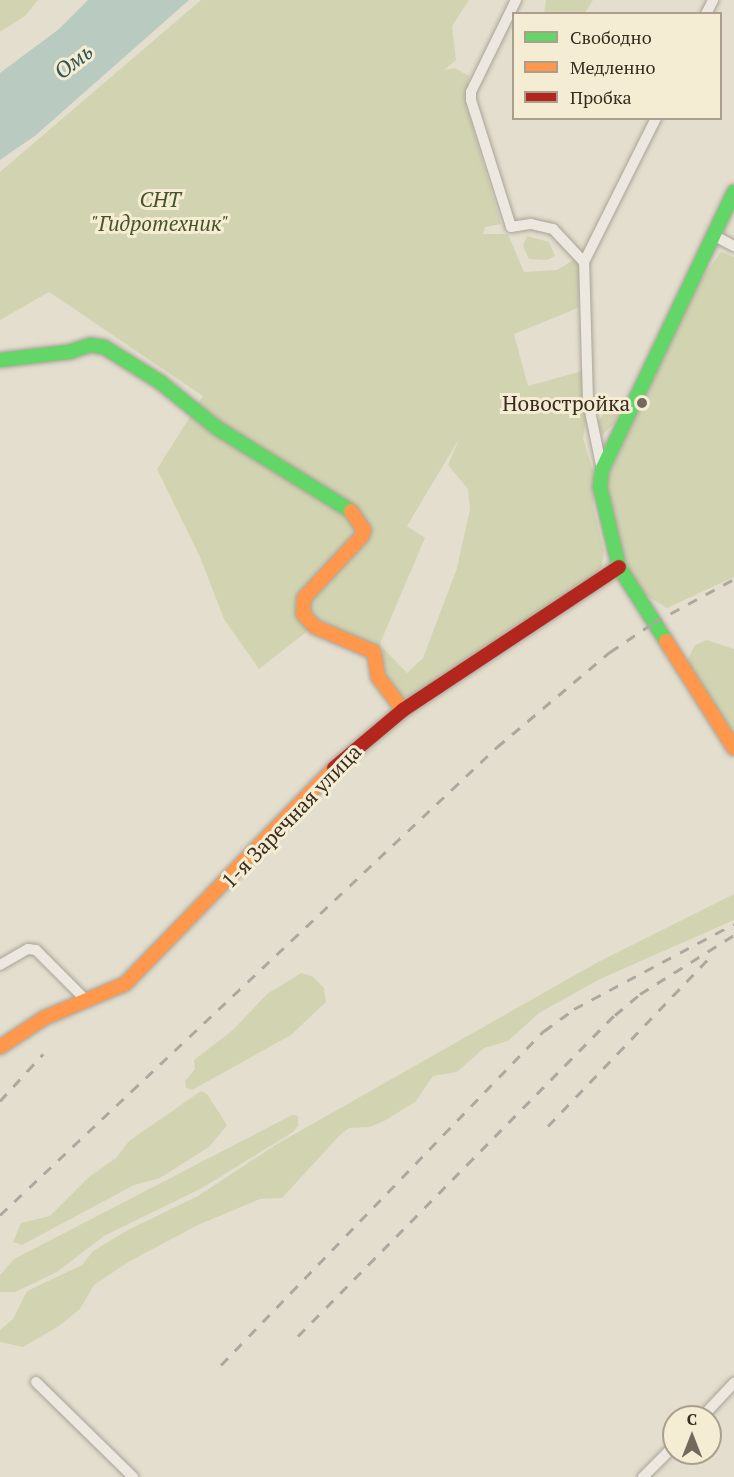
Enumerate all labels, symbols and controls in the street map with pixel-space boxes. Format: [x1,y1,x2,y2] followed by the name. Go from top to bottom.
[512,12,722,120] legend
[570,25,652,49] text: Свободно
[49,38,97,84] water label: Омь
[570,55,656,79] text: Медленно
[570,85,632,109] text: Пробка
[91,186,229,236] park label: СНТ "Гидротехник"
[502,390,630,416] place label: Новостройка
[635,396,649,410] marker: Новостройка
[216,739,366,893] street label: 1-я Заречная улица
[662,1405,722,1465] north arrow
[687,1408,697,1430] text: С

